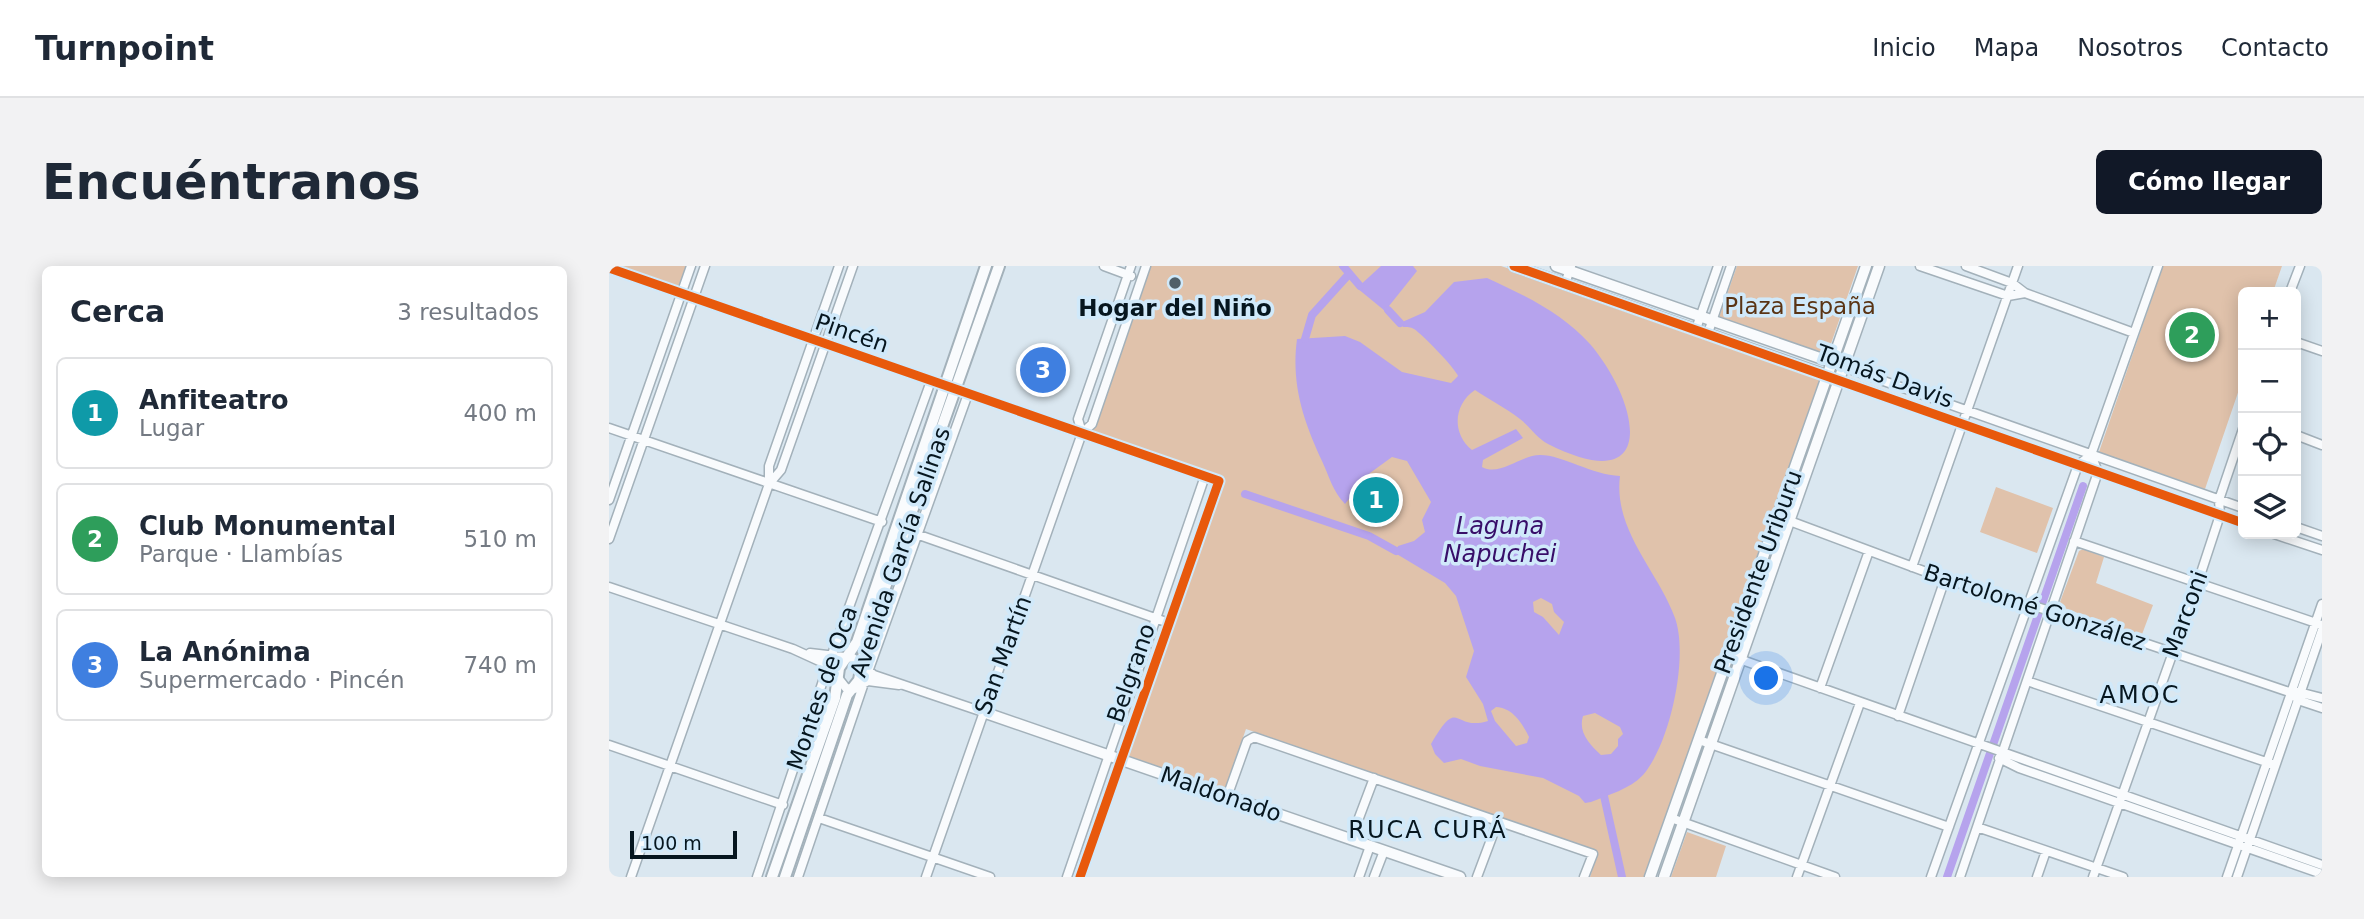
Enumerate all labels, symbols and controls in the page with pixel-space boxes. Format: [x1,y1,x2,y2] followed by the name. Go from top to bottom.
[35,29,214,68] text: Turnpoint
[1872,34,1936,62] text: Inicio
[1974,34,2039,62] text: Mapa
[2077,34,2183,62] text: Nosotros
[2221,34,2329,62] text: Contacto
[2096,150,2322,214] button: Cómo llegar
[42,154,421,211] text: Encuéntranos
[1167,275,1183,291] marker: Hogar del Niño
[2238,287,2301,539] map controls
[2238,287,2301,350] button: +
[1724,293,1876,319] park label: Plaza España
[70,294,165,329] text: Cerca
[1078,295,1272,321] place label: Hogar del Niño
[397,299,539,325] text: 3 resultados
[812,308,892,358] street label: Pincén
[2169,309,2215,361] pin: 2
[1812,339,1957,413] street label: Tomás Davis
[1020,344,1066,396] pin: 3
[2238,350,2301,413] button: −
[139,385,289,415] text: Anfiteatro
[87,400,103,426] text: 1
[463,400,537,426] text: 400 m
[2238,413,2301,476] button: locate
[139,415,204,441] text: Lugar
[845,424,955,680] street label: Avenida García Salinas
[1709,467,1807,677] street label: Presidente Uriburu
[1353,474,1399,526] pin: 1
[2238,476,2301,539] button: layers
[139,511,396,541] text: Club Monumental
[1444,512,1557,568] water label: Laguna Napuchei
[87,526,103,552] text: 2
[463,526,537,552] text: 510 m
[139,541,343,567] text: Parque · Llambías
[1921,559,2149,655] street label: Bartolomé González
[2157,567,2213,661] street label: Marconi
[970,592,1036,718] street label: San Martín
[782,603,862,773] street label: Montes de Oca
[1102,620,1160,726] street label: Belgrano
[139,637,311,667] text: La Anónima
[87,652,103,678] text: 3
[463,652,537,678] text: 740 m
[1749,661,1783,695] your location
[139,667,405,693] text: Supermercado · Pincén
[2100,681,2180,709] district label: AMOC
[1157,761,1285,827] street label: Maldonado
[1348,815,1508,844] district label: RUCA CURÁ
[630,828,737,860] scale bar
[641,832,702,854] text: 100 m

